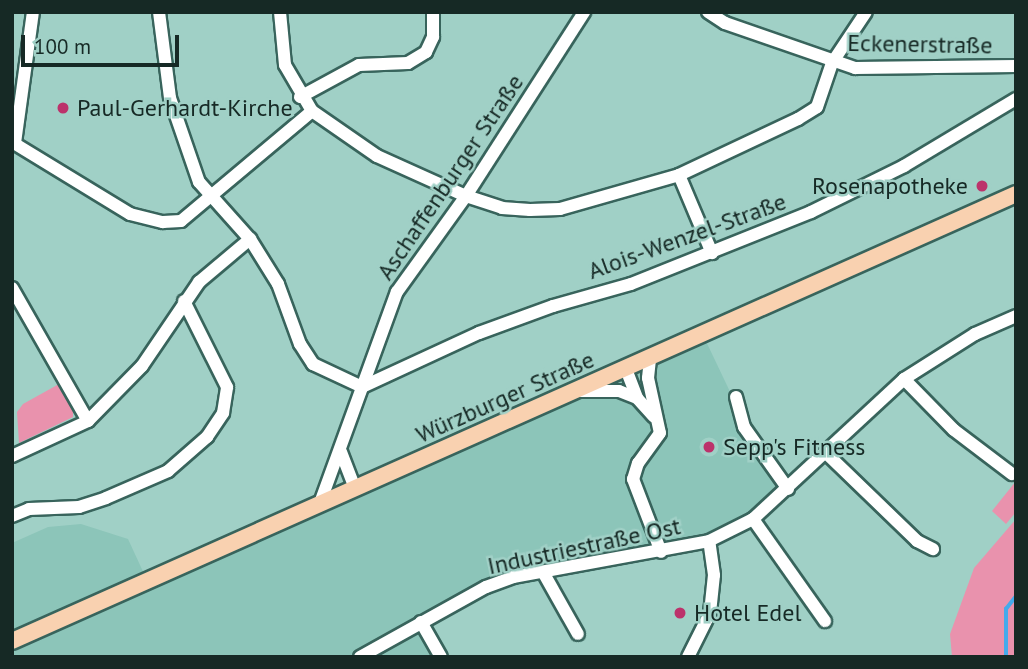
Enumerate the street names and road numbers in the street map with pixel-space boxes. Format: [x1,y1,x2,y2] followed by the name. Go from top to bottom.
[847,28,993,60] street label: Eckenerstraße
[371,69,529,285] street label: Aschaffenburger Straße
[584,187,790,285] street label: Alois-Wenzel-Straße
[411,345,599,449] street label: Würzburger Straße
[485,511,683,581] street label: Industriestraße Ost

